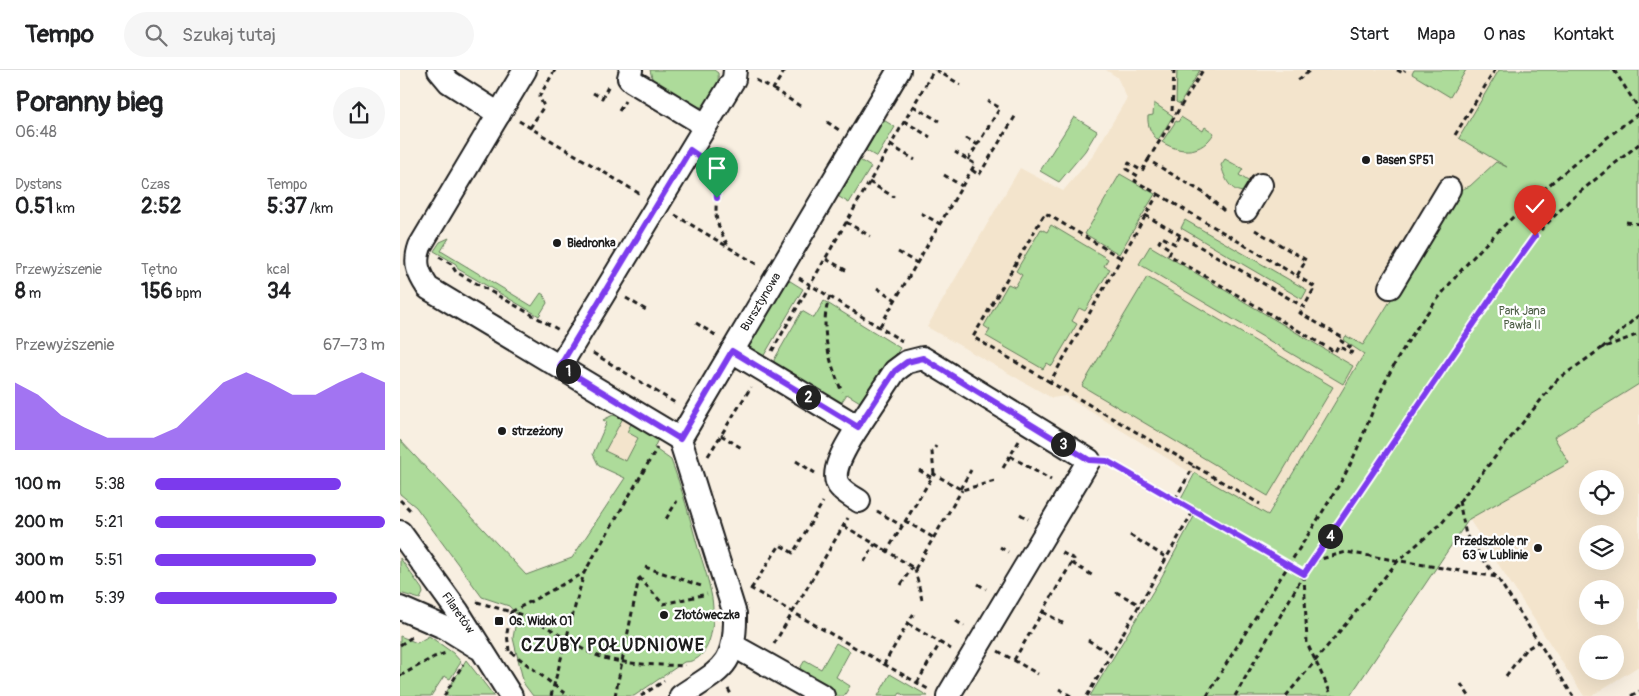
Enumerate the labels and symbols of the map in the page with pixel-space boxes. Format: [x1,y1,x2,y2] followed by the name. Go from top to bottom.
[696,147,738,198] pin
[1376,153,1434,168] place label: Basen SP51
[1360,154,1372,166] marker: Basen SP51
[1514,185,1556,236] pin
[567,236,616,251] place label: Biedronka
[551,237,563,249] marker: Biedronka
[738,270,785,334] street label: Bursztynowa
[1499,304,1546,333] park label: Park Jana Pawła II
[556,358,580,384] pin: 1
[796,384,820,410] pin: 2
[512,424,564,439] place label: strzeżony
[496,425,508,437] marker: strzeżony
[1050,432,1076,456] pin: 3
[1318,524,1342,548] pin: 4
[1454,534,1529,563] place label: Przedszkole nr 63 w Lublinie
[1532,542,1544,554] marker: Przedszkole nr 63 w Lublinie
[438,589,478,637] street label: Filaretów
[674,608,740,623] place label: Złotóweczka
[658,609,670,621] marker: Złotóweczka
[509,614,572,629] place label: Os. Widok 01
[493,615,505,627] marker: Os. Widok 01
[521,634,705,657] district label: CZUBY POŁUDNIOWE

